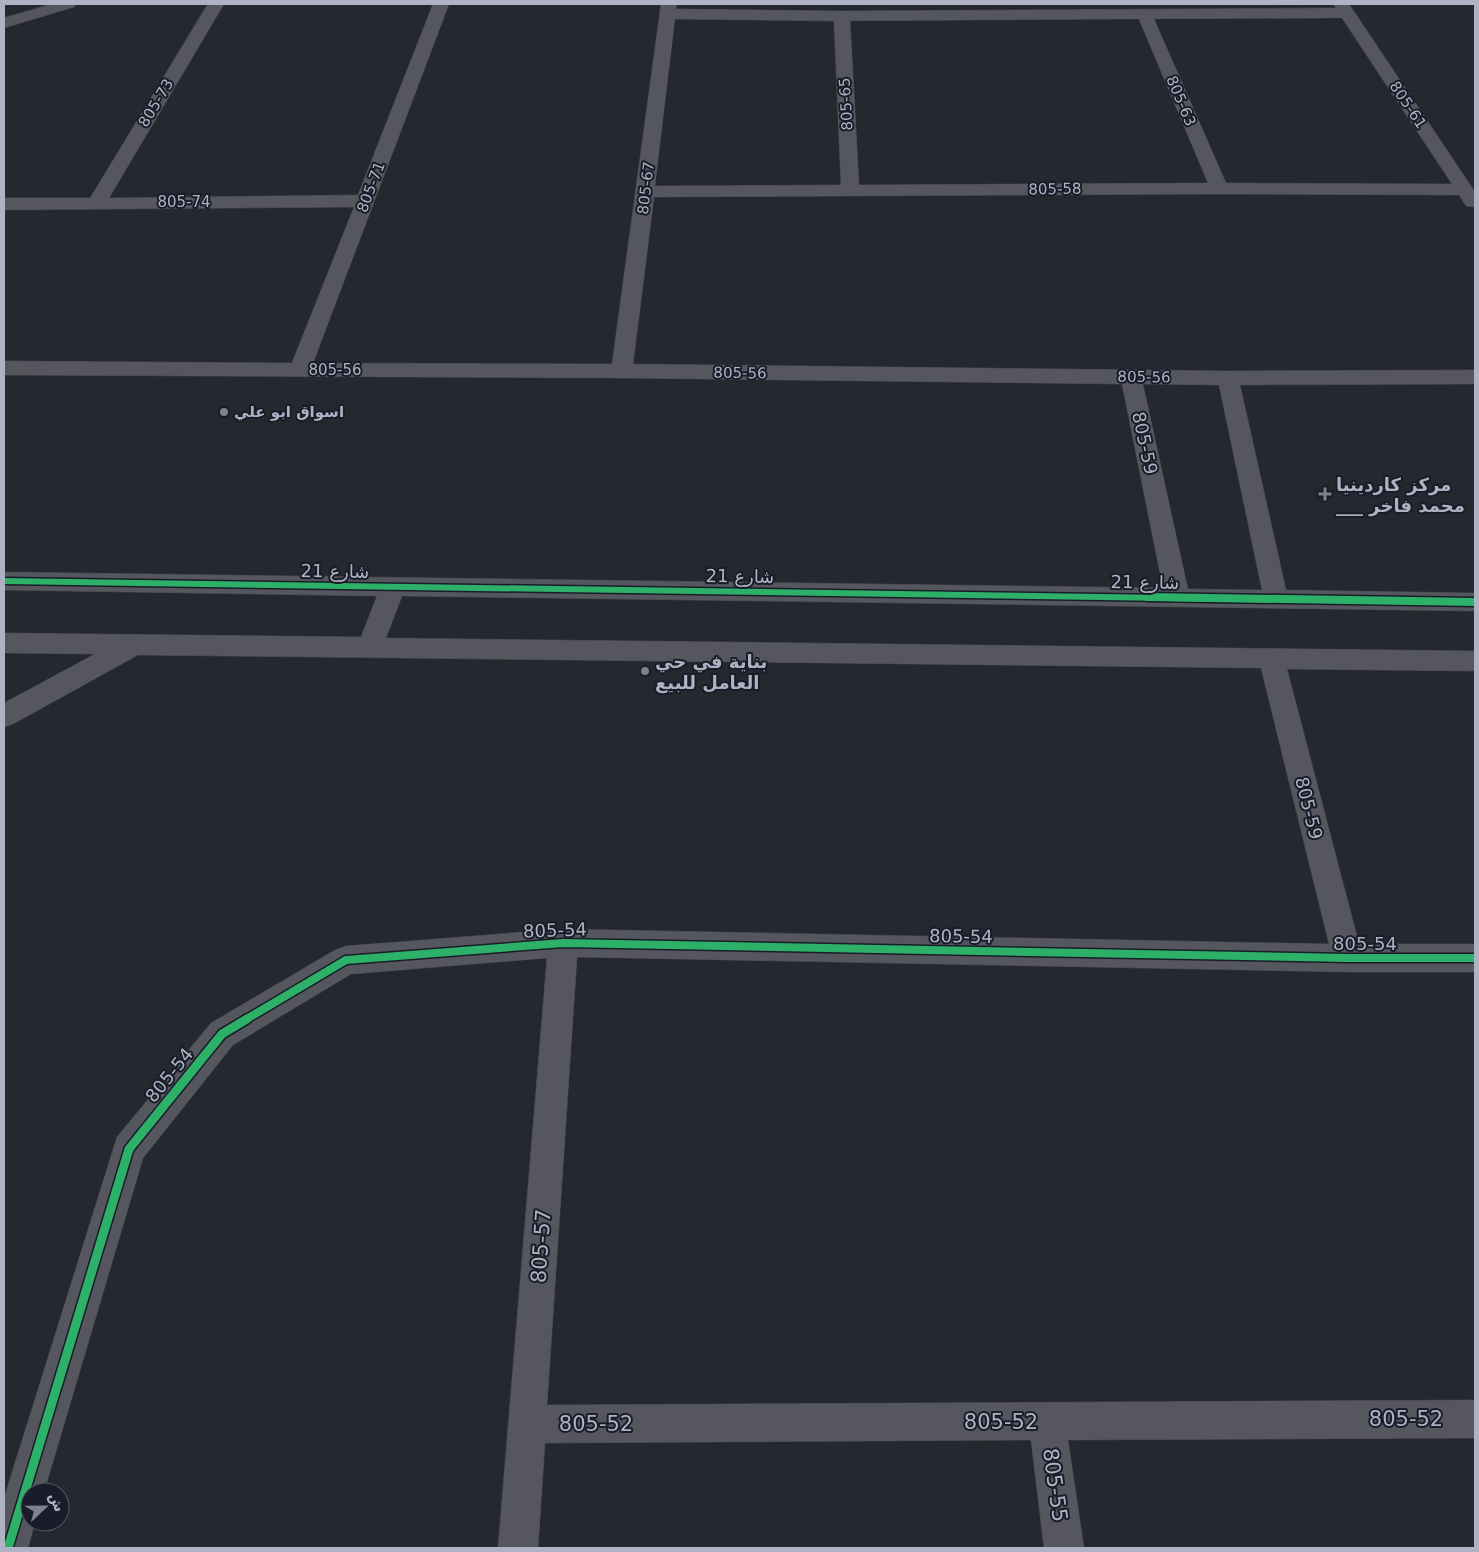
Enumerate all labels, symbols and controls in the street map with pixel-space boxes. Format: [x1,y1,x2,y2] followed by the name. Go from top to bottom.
[1162,73,1200,129] street label: 805-63
[135,76,177,130] street label: 805-73
[836,77,856,131] street label: 805-65
[1386,78,1430,132] street label: 805-61
[353,159,389,215] street label: 805-71
[634,161,658,215] street label: 805-67
[1028,180,1082,198] street label: 805-58
[157,193,211,211] street label: 805-74
[308,361,362,379] street label: 805-56
[713,364,767,382] street label: 805-56
[1117,368,1171,386] street label: 805-56
[234,403,344,421] place label: اسواق ابو علي
[218,406,230,418] marker: اسواق ابو علي
[1128,410,1162,476] street label: 805-59
[1336,474,1465,517] place label: مركز كاردينيا ___ محمد فاخر
[1318,487,1332,501] marker: مركز كاردينيا ___ محمد فاخر
[300,560,369,583] street label: شارع 21
[705,565,774,588] street label: شارع 21
[1110,571,1179,594] street label: شارع 21
[655,651,767,694] place label: بناية في حي العامل للبيع
[639,665,651,677] marker: بناية في حي العامل للبيع
[1291,775,1327,841] street label: 805-59
[523,918,587,942] street label: 805-54
[929,925,993,947] street label: 805-54
[1333,933,1397,954] street label: 805-54
[141,1044,197,1106] street label: 805-54
[526,1208,556,1284] street label: 805-57
[1369,1407,1443,1431] street label: 805-52
[964,1410,1038,1434] street label: 805-52
[559,1412,633,1436] street label: 805-52
[1038,1446,1072,1524] street label: 805-55
[20,1482,70,1532] north arrow
[46,1490,68,1514] text: ش

